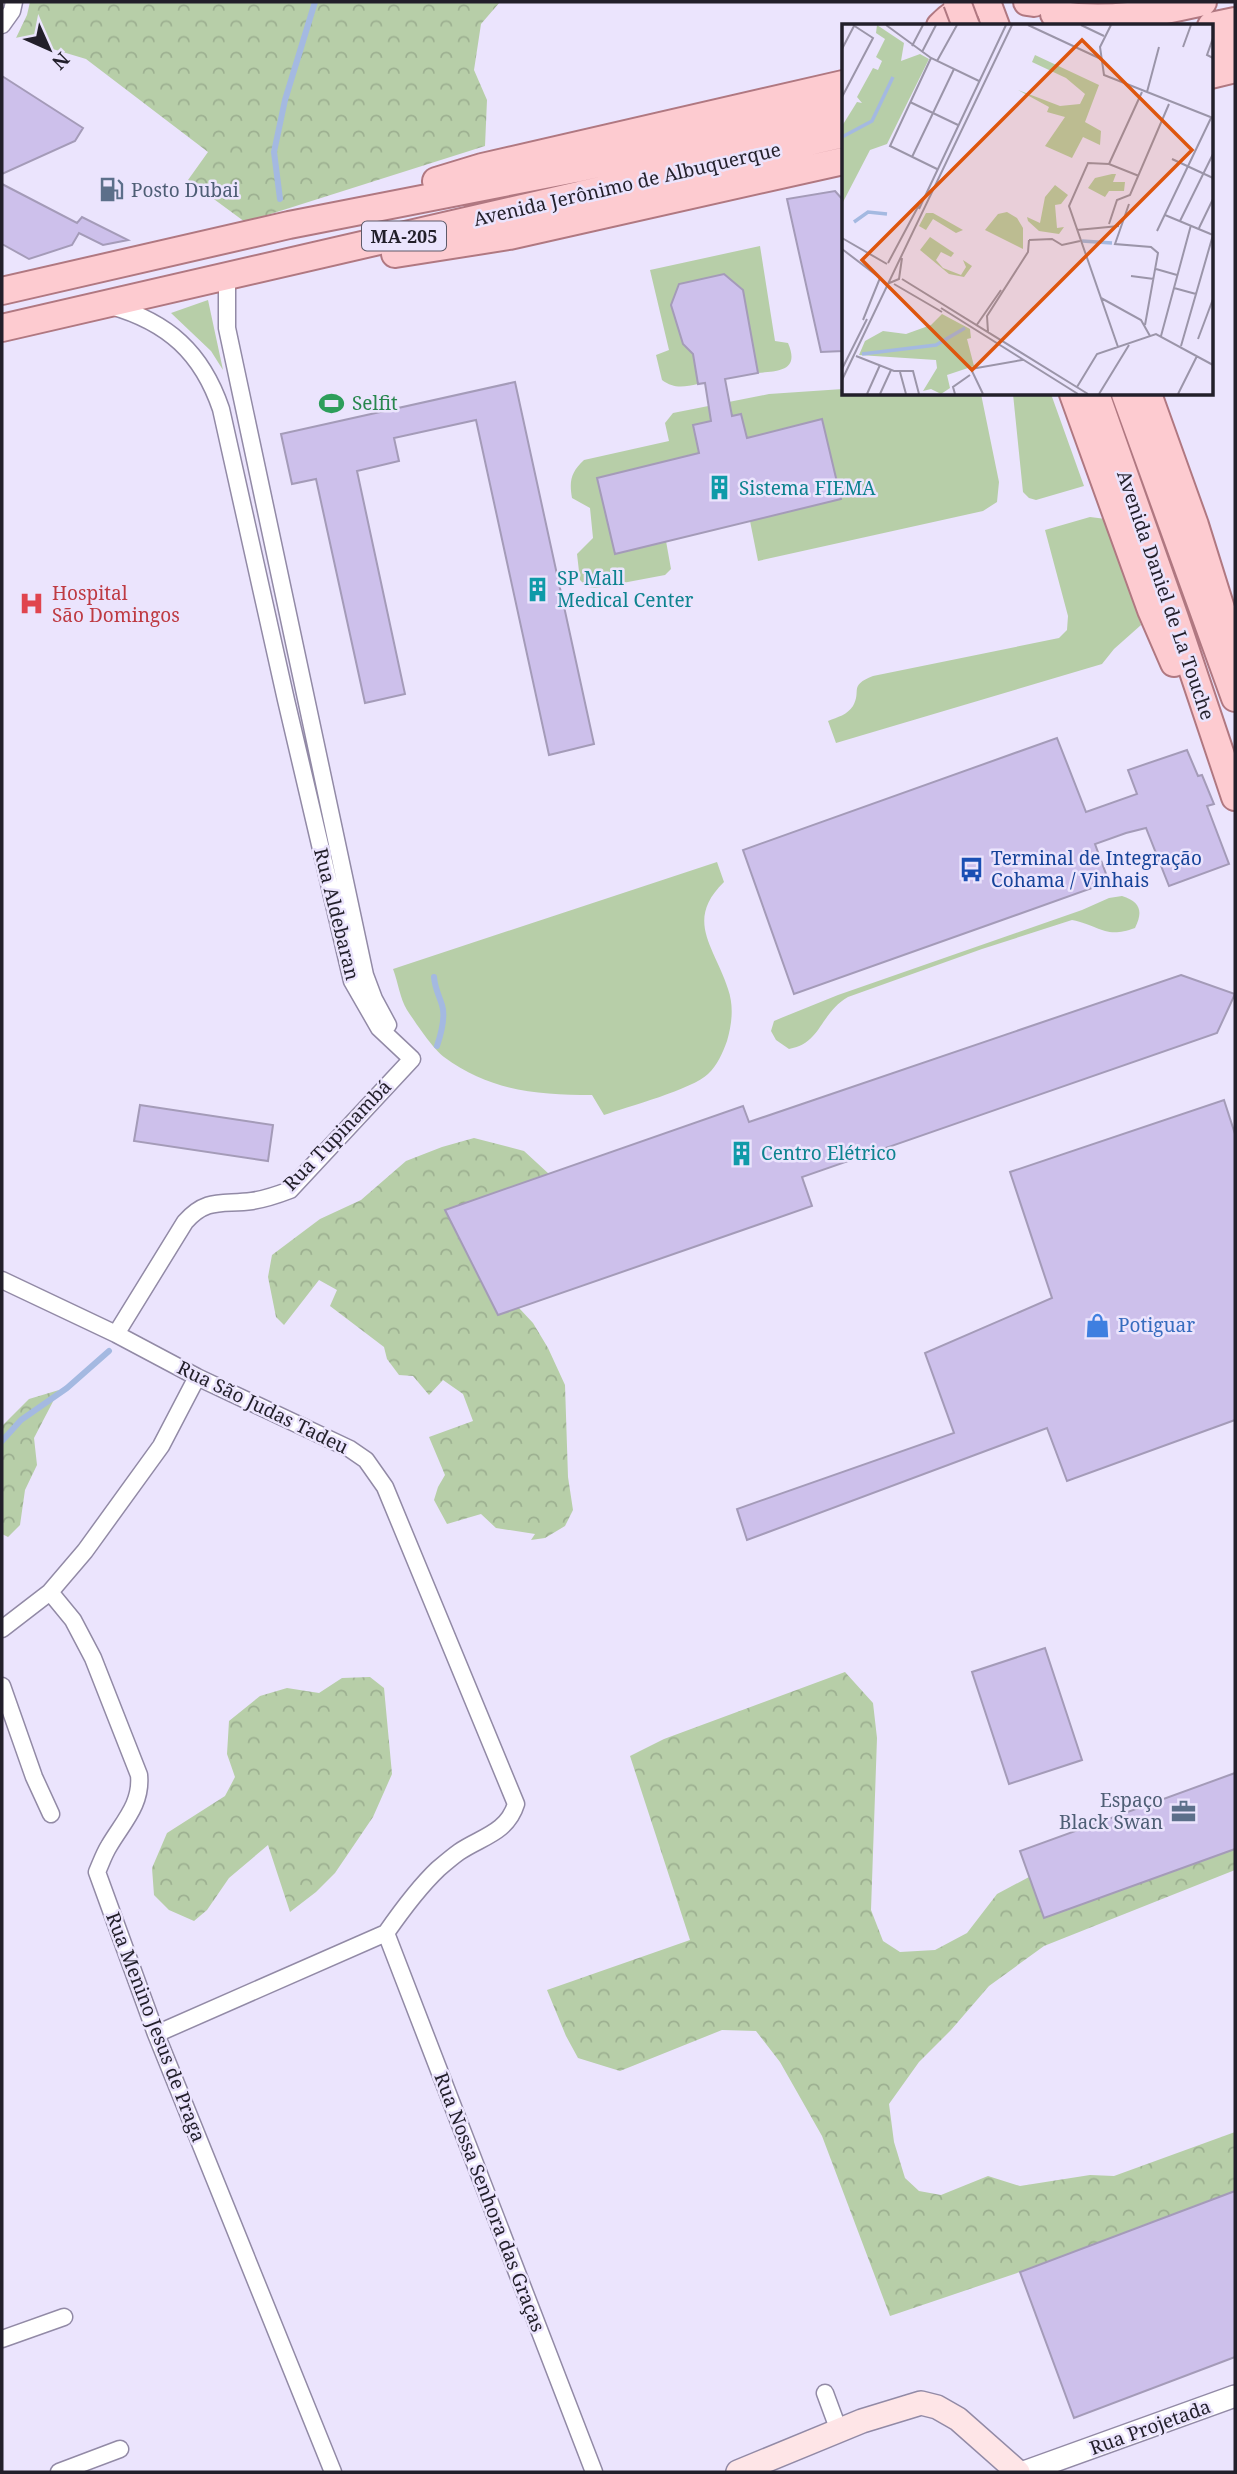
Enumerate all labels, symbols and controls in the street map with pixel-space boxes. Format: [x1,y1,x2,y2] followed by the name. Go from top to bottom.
[14,14,84,84] north arrow
[842,24,1212,396] inset map
[47,47,76,76] text: N
[471,136,783,232] street label: Avenida Jerônimo de Albuquerque
[97,176,125,204] fuel station icon: Posto Dubai
[131,177,239,203] place label: Posto Dubai
[362,222,446,250] road number: MA-205
[318,389,346,417] sports icon: Selfit
[352,390,398,416] place label: Selfit
[1111,467,1221,723] street label: Avenida Daniel de La Touche
[705,474,733,502] building icon: Sistema FIEMA
[739,475,876,501] place label: Sistema FIEMA
[557,565,694,613] place label: SP Mall Medical Center
[523,575,551,603] building icon: SP Mall Medical Center
[52,580,180,628] place label: Hospital São Domingos
[18,590,46,618] hospital icon: Hospital São Domingos
[308,845,366,983] street label: Rua Aldebaran
[991,845,1202,893] place label: Terminal de Integração Cohama / Vinhais
[957,855,985,883] bus stop icon: Terminal de Integração Cohama / Vinhais
[277,1074,397,1196] street label: Rua Tupinambá
[727,1139,755,1167] building icon: Centro Elétrico
[761,1140,897,1166] place label: Centro Elétrico
[1084,1311,1112,1339] shop icon: Potiguar
[1118,1312,1195,1338] place label: Potiguar
[173,1354,353,1460] street label: Rua São Judas Tadeu
[1059,1787,1163,1835] place label: Espaço Black Swan
[1169,1797,1197,1825] office icon: Espaço Black Swan
[100,1908,212,2146] street label: Rua Menino Jesus de Praga
[428,2069,552,2335] street label: Rua Nossa Senhora das Graças
[1086,2393,1214,2461] street label: Rua Projetada

